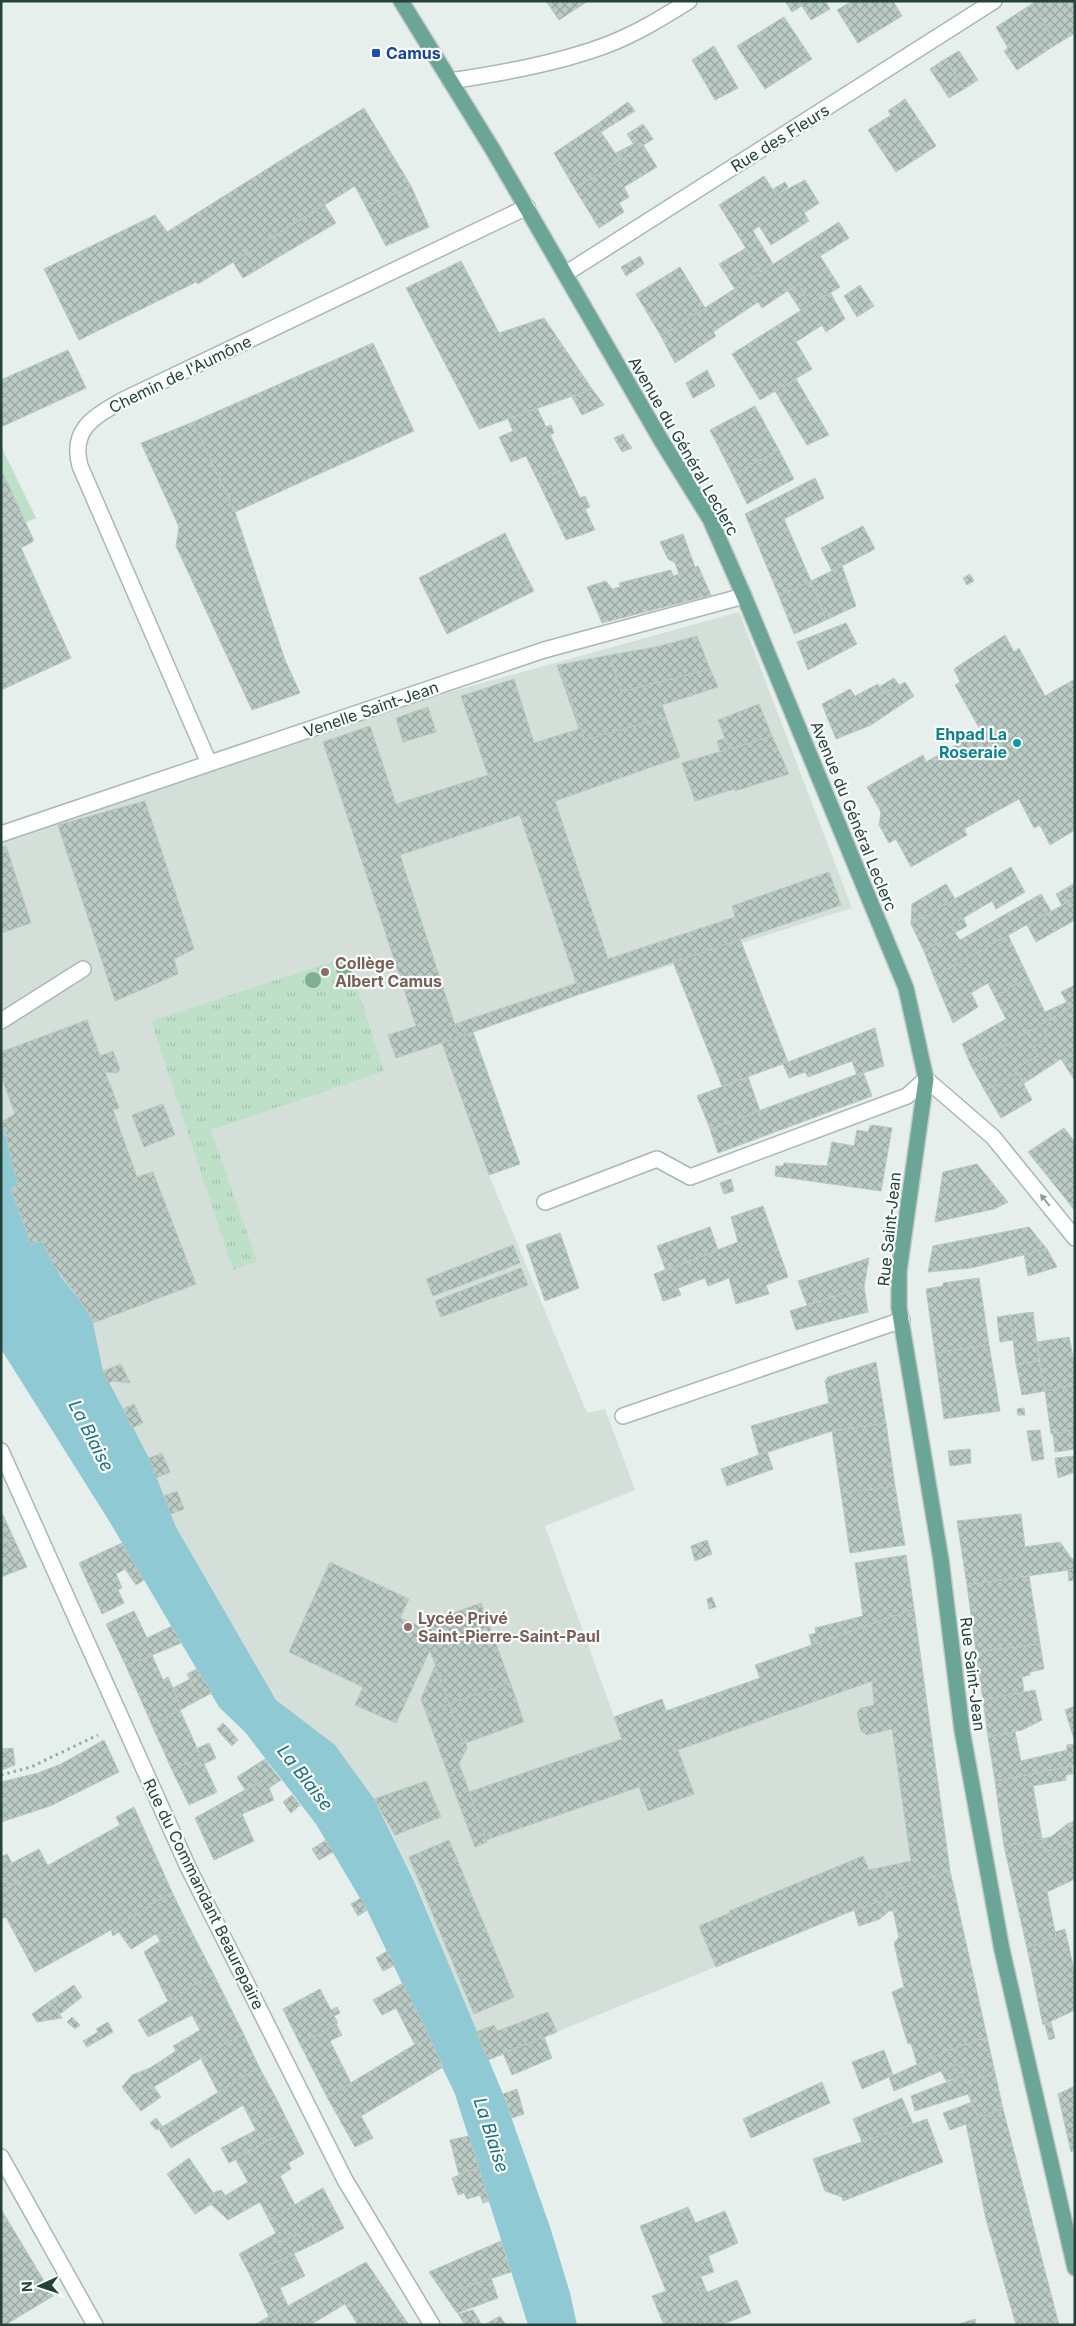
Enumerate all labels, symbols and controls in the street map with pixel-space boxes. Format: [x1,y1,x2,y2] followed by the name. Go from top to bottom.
[386,43,441,63] place label: Camus
[370,47,382,59] marker: Camus
[727,100,833,176] street label: Rue des Fleurs
[105,331,255,417] street label: Chemin de l'Aumône
[624,353,744,539] street label: Avenue du Général Leclerc
[301,677,441,741] street label: Venelle Saint-Jean
[807,718,901,914] street label: Avenue du Général Leclerc
[936,724,1007,762] place label: Ehpad La Roseraie
[1011,737,1023,749] marker: Ehpad La Roseraie
[335,953,442,991] place label: Collège Albert Camus
[319,966,331,978] marker: Collège Albert Camus
[873,1171,905,1287] street label: Rue Saint-Jean
[1039,1194,1050,1207] one-way arrow
[64,1396,118,1475] water label: La Blaise
[418,1608,600,1646] place label: Lycée Privé Saint-Pierre-Saint-Paul
[956,1616,990,1732] street label: Rue Saint-Jean
[402,1621,414,1633] marker: Lycée Privé Saint-Pierre-Saint-Paul
[273,1741,338,1815] water label: La Blaise
[139,1775,269,2013] street label: Rue du Commandant Beaurepaire
[469,2095,513,2175] water label: La Blaise
[15,2261,65,2311] north arrow
[18,2281,35,2292] text: N

